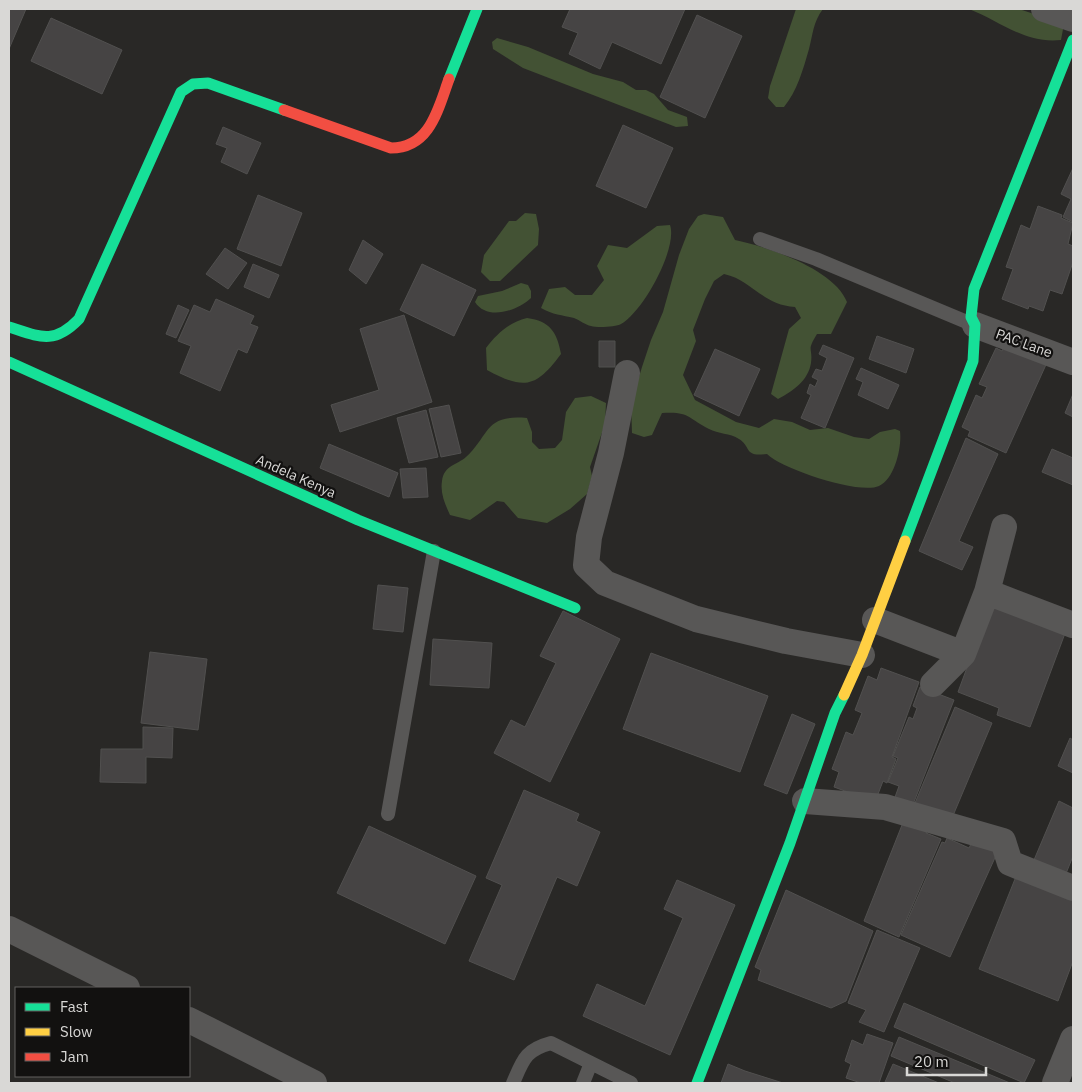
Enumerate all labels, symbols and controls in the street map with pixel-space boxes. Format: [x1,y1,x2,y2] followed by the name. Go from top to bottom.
[993,324,1055,362] street label: PAC Lane
[253,450,339,502] street label: Andela Kenya
[15,987,190,1077] legend
[60,997,88,1016] text: Fast
[60,1022,93,1041] text: Slow
[907,1044,986,1076] scale bar
[60,1047,89,1066] text: Jam
[914,1052,949,1071] text: 20 m

